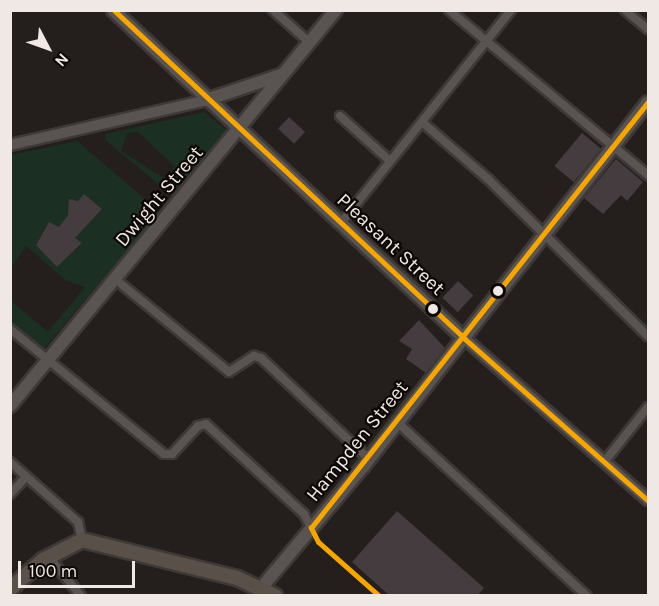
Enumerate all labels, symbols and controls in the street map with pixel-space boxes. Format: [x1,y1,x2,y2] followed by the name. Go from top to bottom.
[18,18,78,78] north arrow
[51,50,73,71] text: N
[110,141,208,251] street label: Dwight Street
[332,188,450,300] street label: Pleasant Street
[492,285,504,297] unlabelled marker
[427,303,439,315] unlabelled marker
[301,376,413,506] street label: Hampden Street
[21,549,138,587] scale bar
[29,560,77,582] text: 100 m

